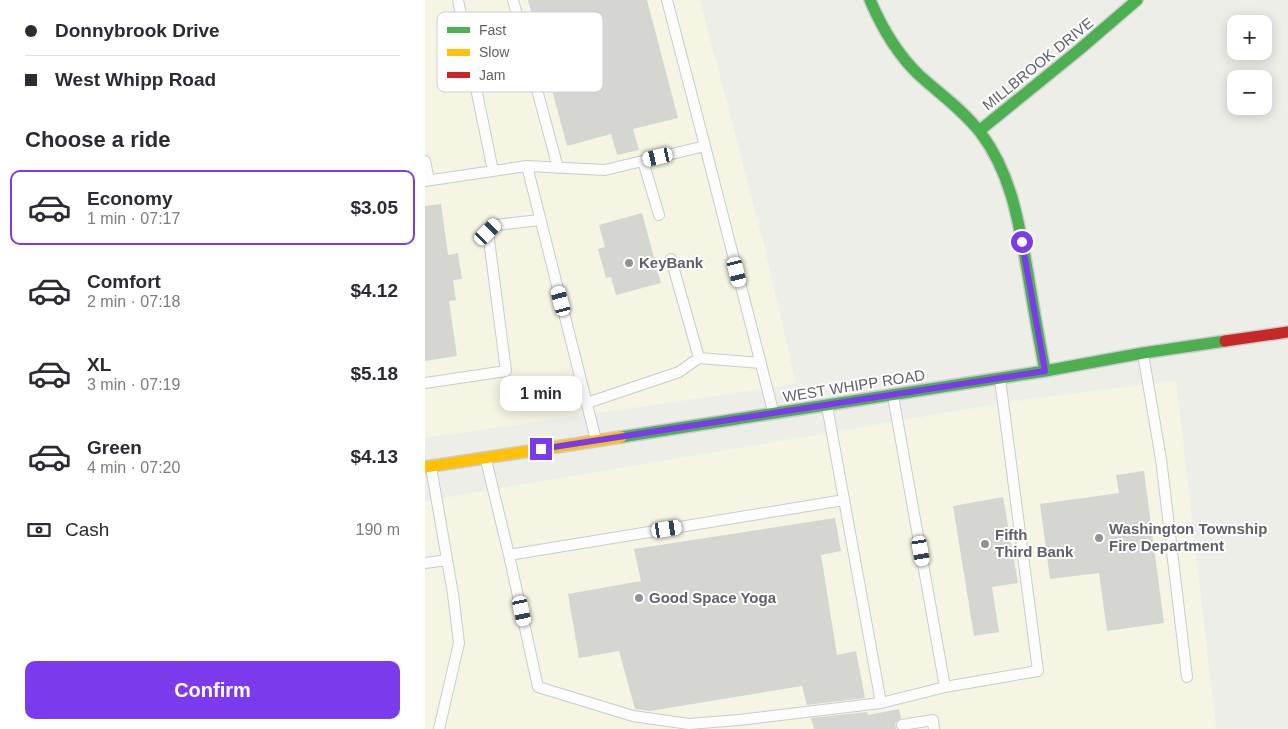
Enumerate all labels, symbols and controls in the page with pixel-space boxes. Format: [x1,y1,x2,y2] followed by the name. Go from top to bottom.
[437,12,603,92] legend
[979,14,1096,113] street label: MILLBROOK DRIVE
[1227,15,1272,115] map controls
[1227,15,1272,60] button: +
[55,20,220,41] text: Donnybrook Drive
[479,22,506,38] text: Fast
[479,44,510,60] text: Slow
[479,67,505,83] text: Jam
[55,69,216,90] text: West Whipp Road
[1227,70,1272,115] button: −
[25,127,170,152] text: Choose a ride
[641,146,674,168] car
[27,185,72,230] icon: car
[87,188,173,209] text: Economy
[350,197,398,218] text: $3.05
[87,210,180,227] text: 1 min · 07:17
[472,216,503,248] car
[1011,231,1033,253] route start
[639,254,704,271] place label: KeyBank
[726,256,747,288] car
[623,257,635,269] marker: KeyBank
[27,268,72,313] icon: car
[87,271,161,292] text: Comfort
[350,280,398,301] text: $4.12
[549,285,572,317] car
[87,293,180,310] text: 2 min · 07:18
[27,351,72,396] icon: car
[87,354,111,375] text: XL
[350,363,398,384] text: $5.18
[782,366,926,405] street label: WEST WHIPP ROAD
[87,376,180,393] text: 3 min · 07:19
[500,376,582,412] callout: 1 min
[520,385,562,402] text: 1 min
[27,434,72,479] icon: car
[87,437,142,458] text: Green
[530,438,552,460] route end
[350,446,398,467] text: $4.13
[87,459,180,476] text: 4 min · 07:20
[25,516,53,544] icon: cash
[65,519,109,540] text: Cash
[651,519,682,539] car
[1109,520,1267,554] place label: Washington Township Fire Department
[356,521,400,538] text: 190 m
[995,526,1074,560] place label: Fifth Third Bank
[1093,532,1105,544] marker: Washington Township Fire Department
[911,535,930,567] car
[979,538,991,550] marker: Fifth Third Bank
[649,589,777,606] place label: Good Space Yoga
[633,592,645,604] marker: Good Space Yoga
[511,595,532,627] car
[25,661,400,719] button: Confirm

